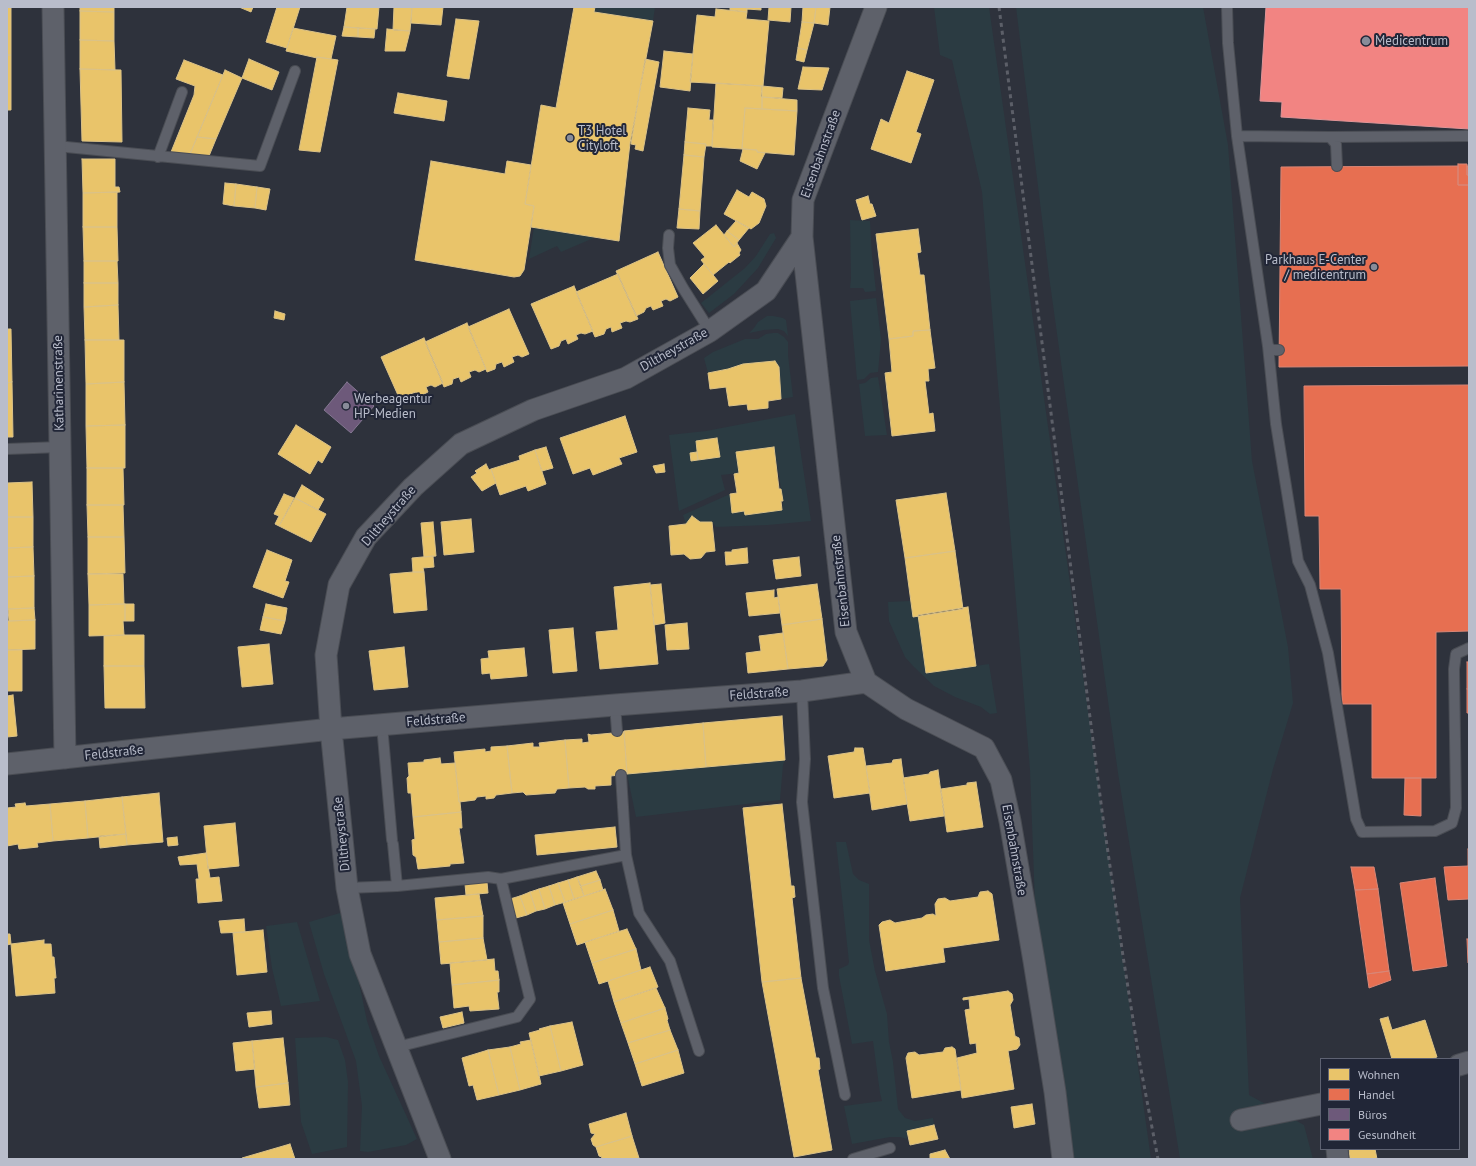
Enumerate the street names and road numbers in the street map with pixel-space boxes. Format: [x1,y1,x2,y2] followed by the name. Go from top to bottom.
[798,108,844,200] street label: Eisenbahnstraße
[638,325,710,375] street label: Diltheystraße
[50,335,68,431] street label: Katharinenstraße
[359,483,419,549] street label: Diltheystraße
[828,534,854,628] street label: Eisenbahnstraße
[729,684,789,704] street label: Feldstraße
[406,710,466,730] street label: Feldstraße
[84,742,144,764] street label: Feldstraße
[330,796,354,872] street label: Diltheystraße
[998,803,1030,897] street label: Eisenbahnstraße

